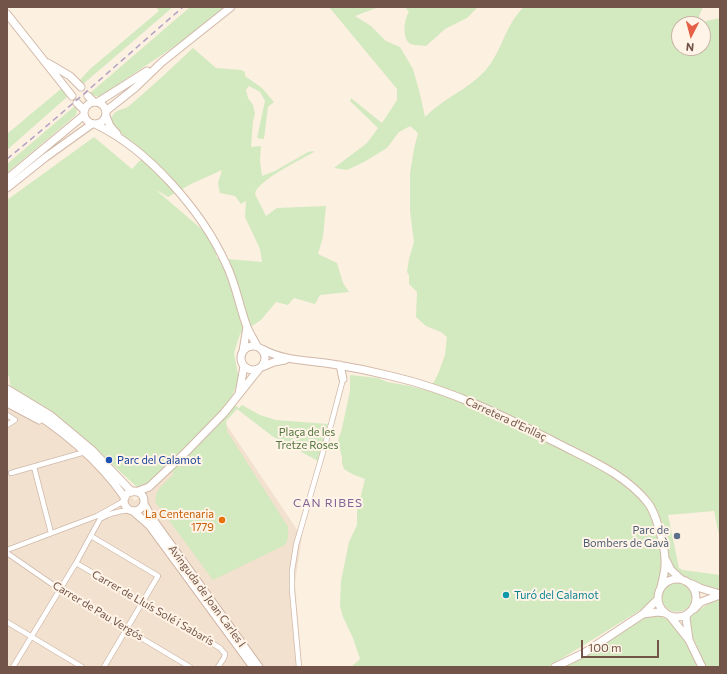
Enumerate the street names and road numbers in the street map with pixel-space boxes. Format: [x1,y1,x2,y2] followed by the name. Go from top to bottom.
[463,394,549,444] street label: Carretera d'Enllaç
[166,542,248,650] street label: Avinguda de Joan Carles I
[90,568,216,648] street label: Carrer de Lluís Solé i Sabarís
[50,579,146,643] street label: Carrer de Pau Vergós

